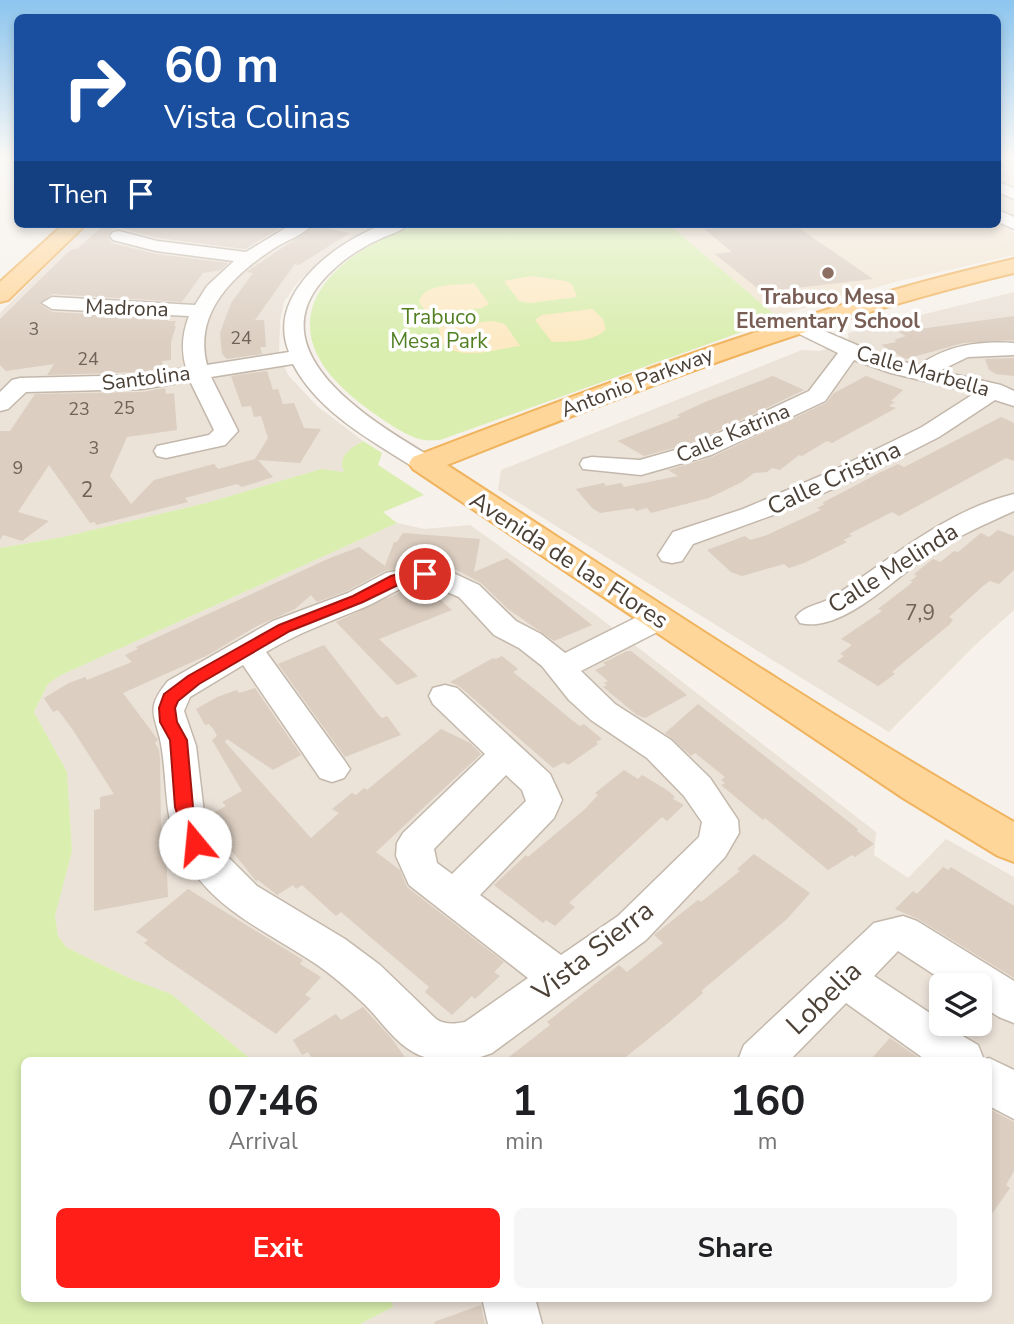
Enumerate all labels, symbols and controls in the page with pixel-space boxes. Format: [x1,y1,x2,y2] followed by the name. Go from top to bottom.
[164,32,279,99] text: 60 m
[49,42,140,133] icon: right
[164,96,351,139] text: Vista Colinas
[122,175,160,213] icon: arrive
[49,177,108,212] text: Then
[820,265,836,281] marker: Trabuco Mesa Elementary School
[736,283,920,335] place label: Trabuco Mesa Elementary School
[85,293,169,323] street label: Madrona
[390,303,488,355] park label: Trabuco Mesa Park
[29,317,39,341] house number: 3
[230,326,252,350] house number: 24
[853,339,993,403] street label: Calle Marbella
[557,340,717,424] street label: Antonio Parkway
[77,347,99,371] house number: 24
[100,359,192,397] street label: Santolina
[113,396,135,420] house number: 25
[672,396,794,470] street label: Calle Katrina
[68,397,90,421] house number: 23
[762,433,906,523] street label: Calle Cristina
[89,436,99,460] house number: 3
[13,456,23,480] house number: 9
[81,476,93,504] house number: 2
[464,484,674,636] street label: Avenida de las Flores
[822,515,964,621] street label: Calle Melinda
[395,544,455,604] pin
[406,555,444,593] icon: arrive
[905,599,935,627] house number: 7,9
[158,806,232,880] position arrow
[524,892,662,1011] street label: Vista Sierra
[778,953,870,1043] street label: Lobelia
[929,973,992,1036] map controls
[929,973,992,1036] button: layers
[208,1073,319,1130] text: 07:46
[512,1073,537,1130] text: 1
[730,1073,805,1130] text: 160
[229,1126,298,1157] text: Arrival
[505,1126,543,1157] text: min
[758,1126,778,1157] text: m
[56,1208,500,1288] button: Exit
[514,1208,957,1288] button: Share

